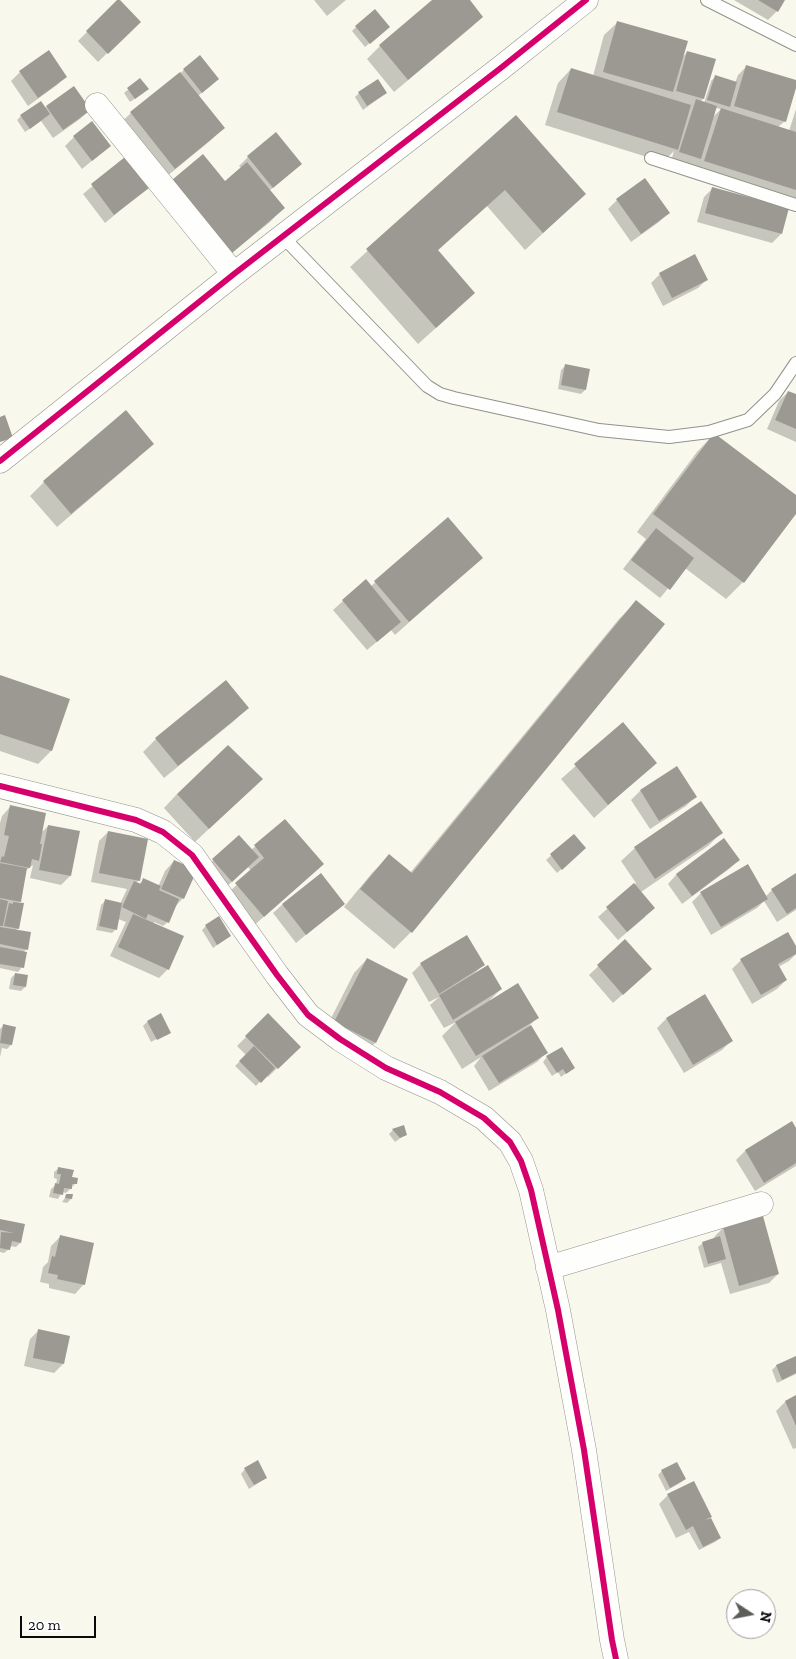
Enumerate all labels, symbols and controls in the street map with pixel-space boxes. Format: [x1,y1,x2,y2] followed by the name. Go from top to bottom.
[726,1589,776,1639] north arrow
[22,1606,99,1638] scale bar
[756,1610,775,1624] text: N
[28,1616,61,1634] text: 20 m

